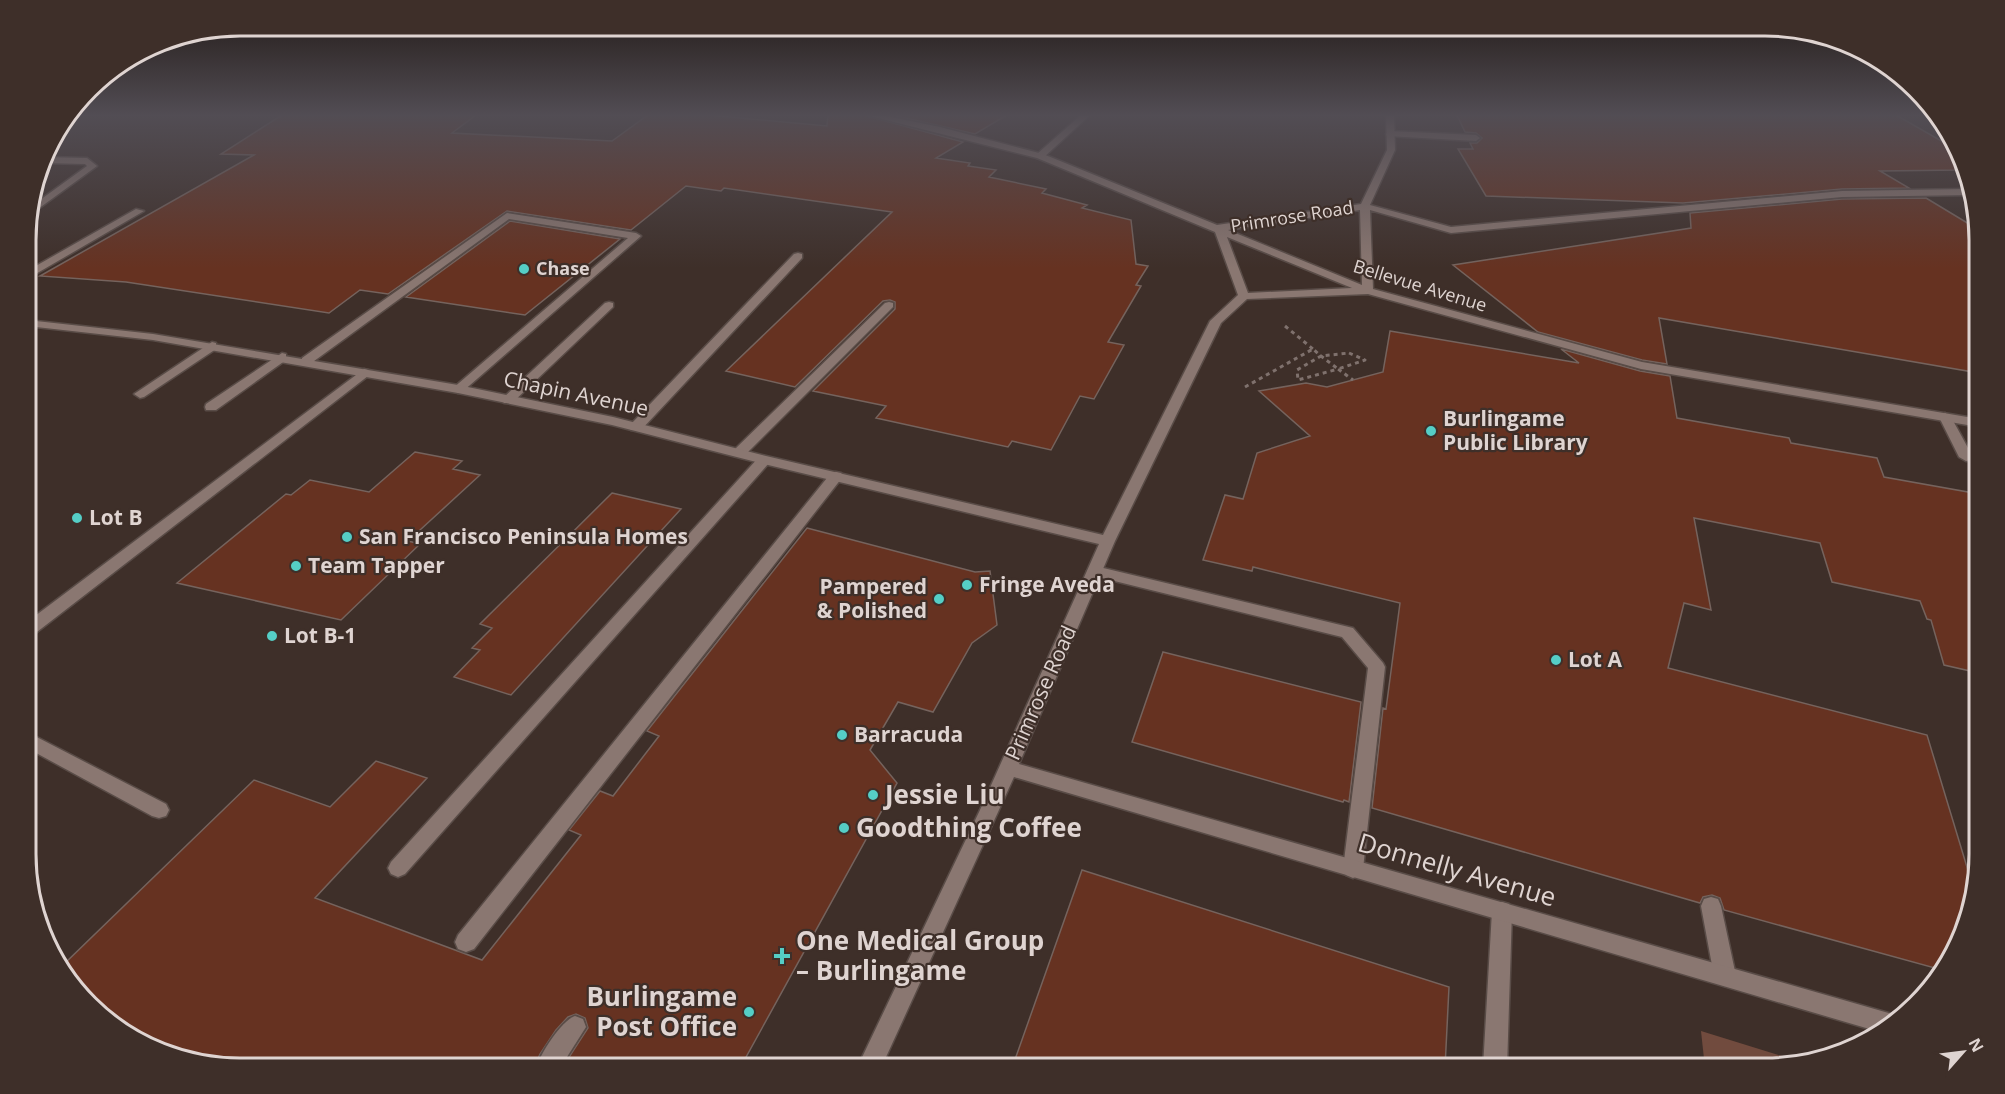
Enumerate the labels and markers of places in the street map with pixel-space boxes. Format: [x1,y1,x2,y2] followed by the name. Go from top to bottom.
[536,256,590,280] place label: Chase
[517,262,531,276] marker: Chase
[1443,404,1588,456] place label: Burlingame Public Library
[1424,424,1438,438] marker: Burlingame Public Library
[89,503,143,531] place label: Lot B
[70,511,84,525] marker: Lot B
[359,522,688,550] place label: San Francisco Peninsula Homes
[340,530,354,544] marker: San Francisco Peninsula Homes
[308,551,445,579] place label: Team Tapper
[289,559,303,573] marker: Team Tapper
[979,570,1115,598] place label: Fringe Aveda
[817,572,927,624] place label: Pampered & Polished
[960,578,974,592] marker: Fringe Aveda
[932,592,946,606] marker: Pampered & Polished
[284,621,356,649] place label: Lot B-1
[265,629,279,643] marker: Lot B-1
[1568,645,1622,673] place label: Lot A
[1549,653,1563,667] marker: Lot A
[854,720,963,748] place label: Barracuda
[835,728,849,742] marker: Barracuda
[883,776,1005,812] place label: Jessie Liu
[866,788,880,802] marker: Jessie Liu
[856,809,1082,845] place label: Goodthing Coffee
[837,821,851,835] marker: Goodthing Coffee
[796,922,1044,988] place label: One Medical Group – Burlingame
[773,947,791,965] marker: One Medical Group – Burlingame
[586,978,737,1044] place label: Burlingame Post Office
[742,1005,756,1019] marker: Burlingame Post Office

